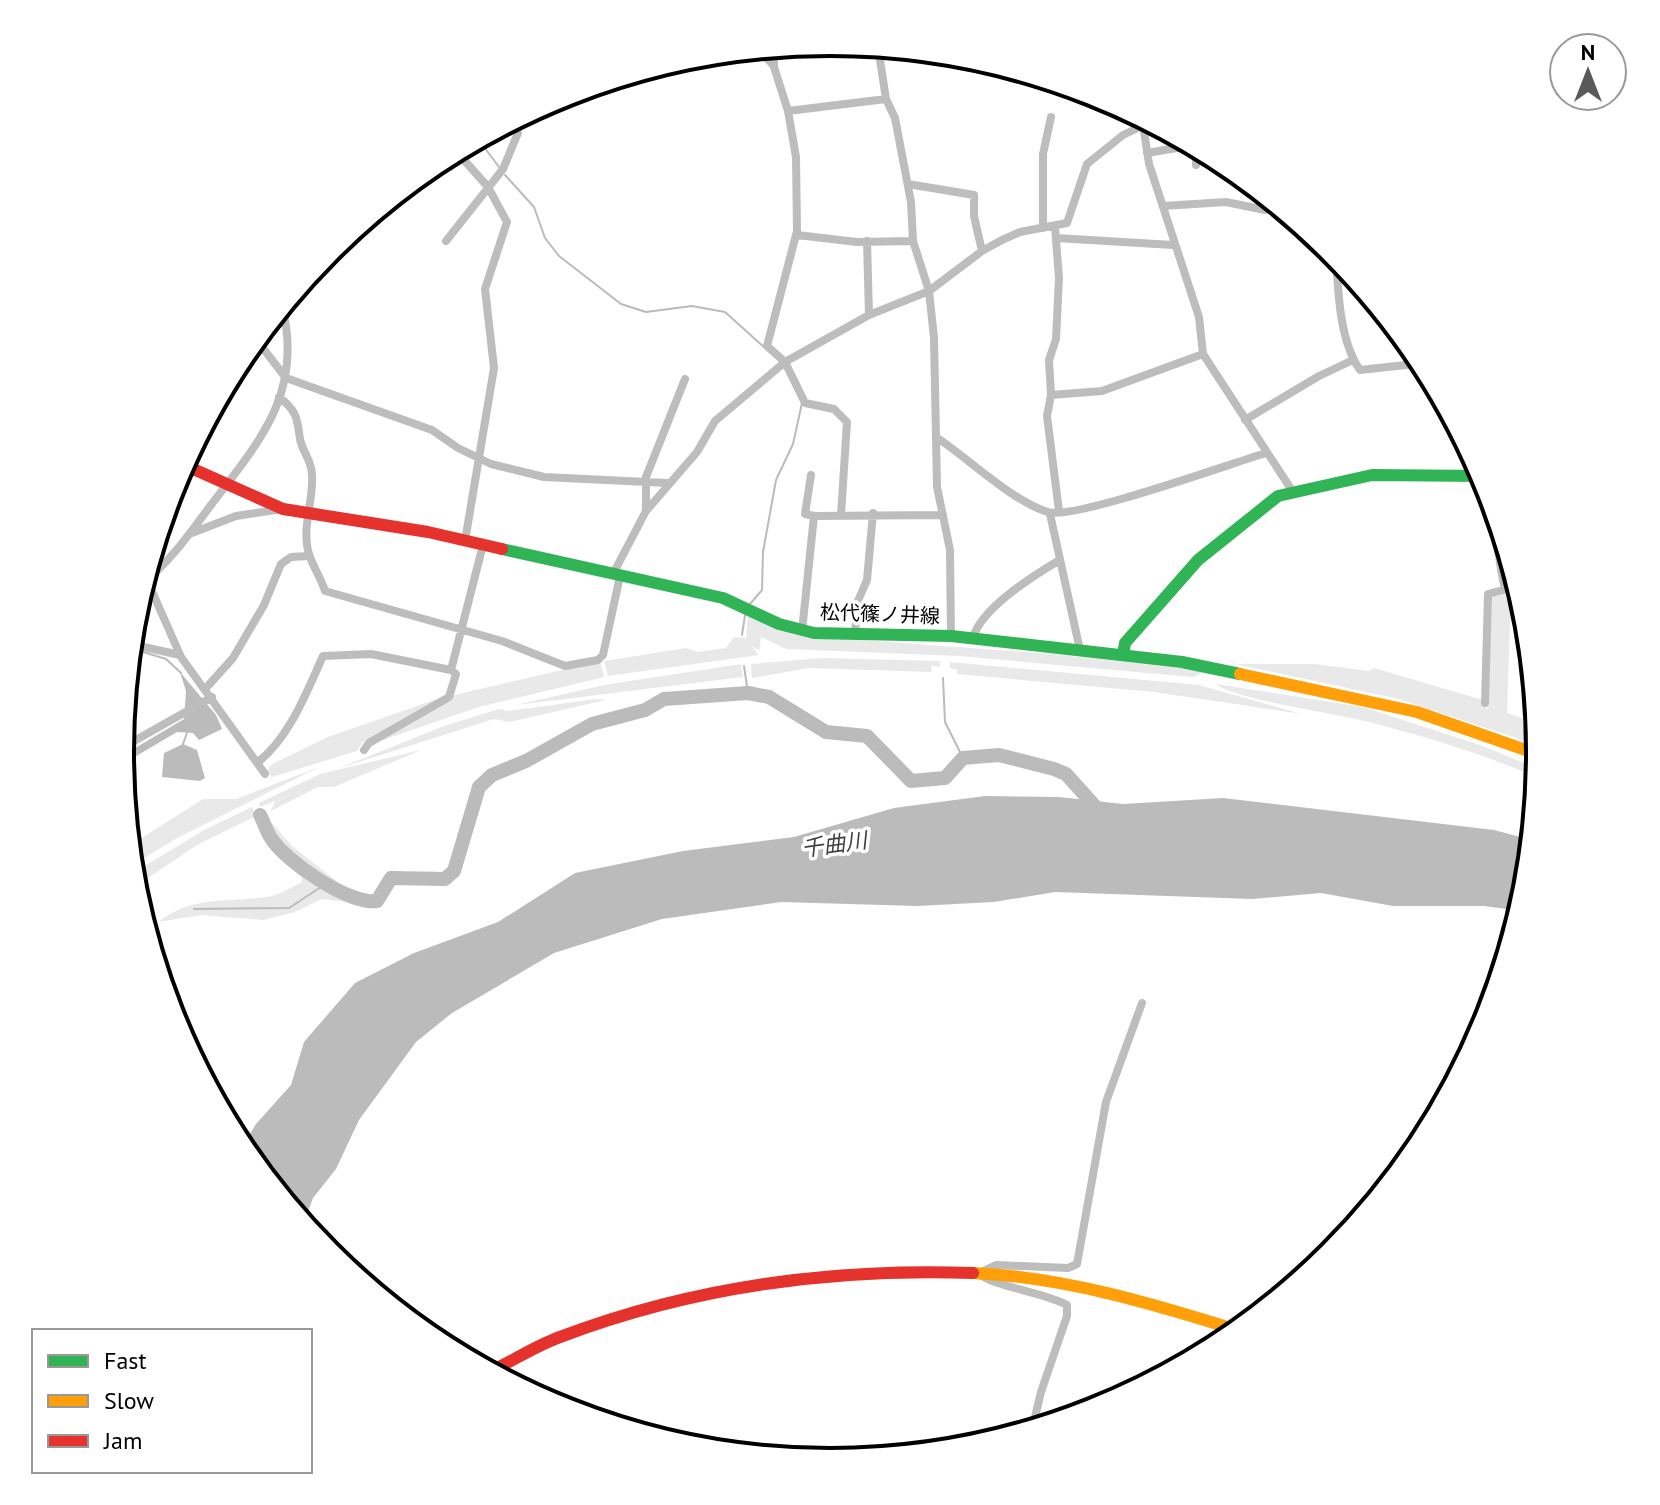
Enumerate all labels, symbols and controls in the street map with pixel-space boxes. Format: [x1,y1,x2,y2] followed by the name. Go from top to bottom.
[1548,32,1628,112] north arrow
[1581,38,1595,66] text: N
[820,599,940,629] street label: 松代篠ノ井線
[799,825,871,862] water label: 千曲川
[32,1329,312,1473] legend
[104,1345,147,1376] text: Fast
[104,1385,154,1416] text: Slow
[103,1425,142,1456] text: Jam

